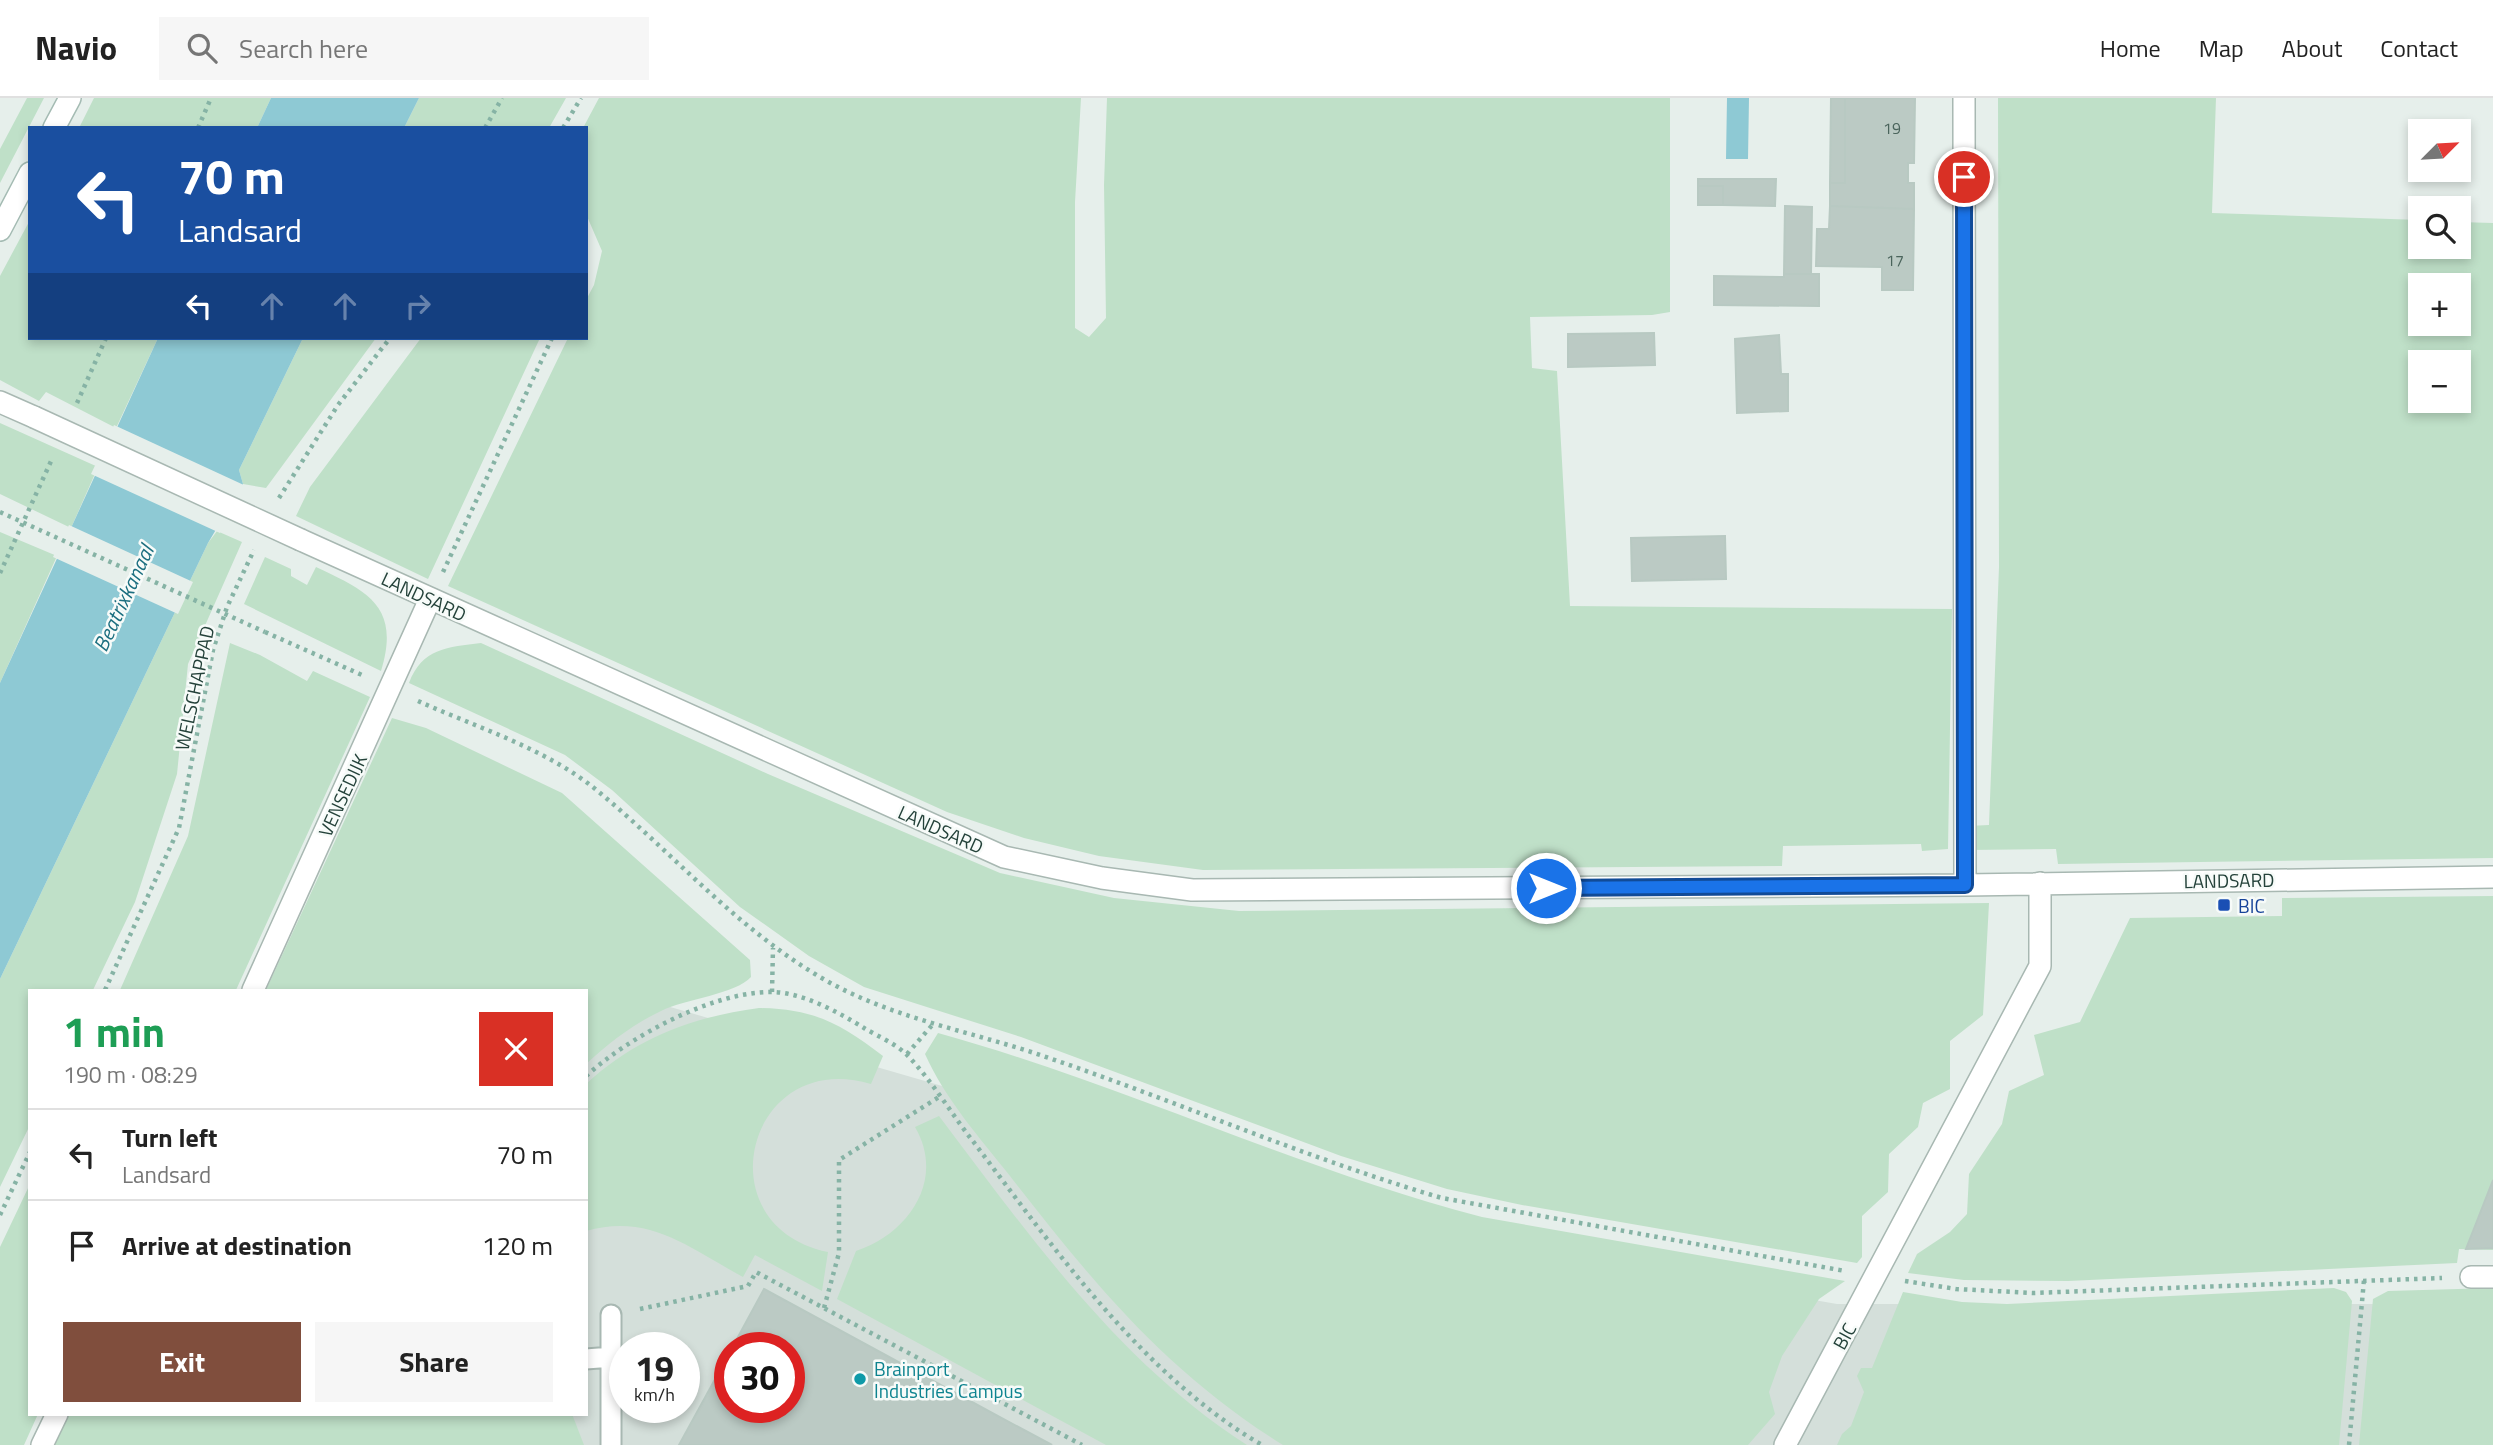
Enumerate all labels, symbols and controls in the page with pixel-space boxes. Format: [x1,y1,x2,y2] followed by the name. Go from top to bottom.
[159,17,649,80] search box
[35,23,117,73] text: Navio
[183,29,221,67] icon: search
[239,29,368,68] text: Search here
[2100,30,2161,66] text: Home
[2199,30,2244,66] text: Map
[2282,30,2342,66] text: About
[2380,30,2458,66] text: Contact
[1883,116,1901,140] house number: 19
[2408,119,2471,182] north arrow
[2408,119,2471,413] map controls
[178,138,285,213] text: 70 m
[1934,147,1994,207] pin
[63,154,154,245] icon: left
[1945,158,1983,196] icon: arrive
[2408,196,2471,259] button: search
[178,206,302,254] text: Landsard
[1886,248,1904,272] house number: 17
[2408,273,2471,336] button: +
[180,287,218,325] icon: left
[253,287,291,325] icon: ahead
[326,287,364,325] icon: ahead
[399,287,437,325] icon: right
[2408,350,2471,413] button: −
[84,537,163,657] water label: Beatrixkanaal
[377,564,471,628] street label: LANDSARD
[167,623,221,753] street label: WELSCHAPPAD
[310,749,374,841] street label: VENSEDIJK
[894,797,988,861] street label: LANDSARD
[1509,851,1583,925] position arrow
[2183,865,2275,895] street label: LANDSARD
[2238,891,2265,920] place label: BIC
[2216,897,2232,913] marker: BIC
[63,999,165,1063] text: 1 min
[479,1012,553,1086] button: close
[63,1057,198,1092] text: 190 m · 08:29
[122,1118,217,1157] text: Turn left
[496,1135,553,1174] text: 70 m
[63,1136,101,1174] icon: left
[122,1157,211,1192] text: Landsard
[122,1226,352,1265] text: Arrive at destination
[482,1226,553,1265] text: 120 m
[63,1227,101,1265] icon: arrive
[1825,1317,1863,1355] street label: BIC
[63,1322,301,1402] button: Exit
[315,1322,553,1402] button: Share
[714,1332,805,1423] speed limit sign: 30
[635,1341,674,1395] text: 19
[874,1354,1023,1405] place label: Brainport Industries Campus
[852,1371,868,1387] marker: Brainport Industries Campus
[634,1381,675,1408] text: km/h

